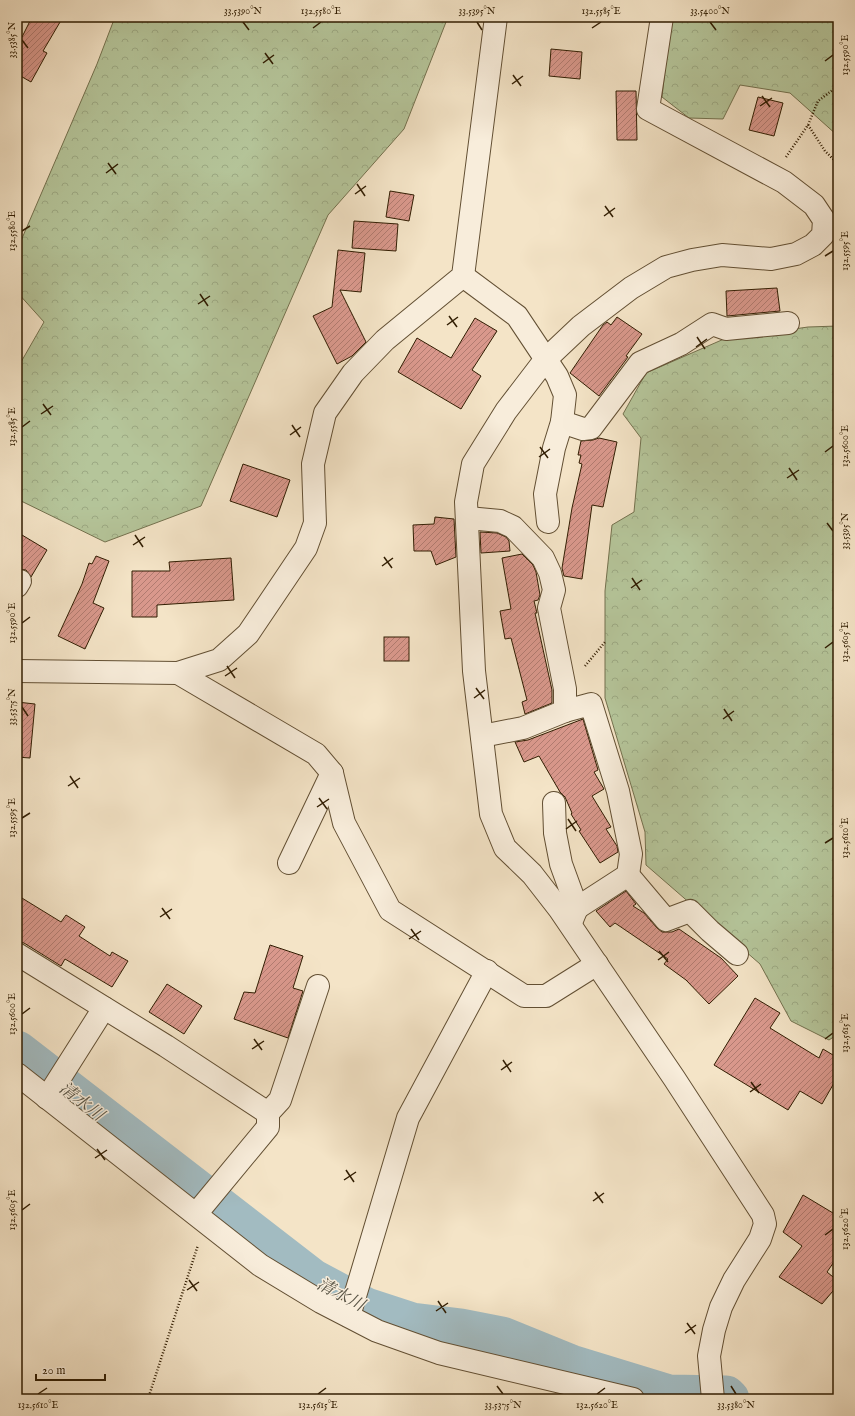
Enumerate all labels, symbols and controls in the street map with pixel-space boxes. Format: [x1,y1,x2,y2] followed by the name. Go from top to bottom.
[224,5,262,18] text: 33.5390°N
[301,5,341,18] text: 132.5580°E
[459,5,496,18] text: 33.5395°N
[581,5,621,18] text: 132.5585°E
[690,5,730,18] text: 33.5400°N
[6,21,19,58] text: 33.5385°N
[839,34,852,75] text: 132.5590°E
[6,211,19,251] text: 132.5580°E
[839,231,852,271] text: 132.5595°E
[6,407,19,447] text: 132.5585°E
[839,425,852,467] text: 132.5600°E
[839,512,852,549] text: 33.5395°N
[6,602,19,643] text: 132.5590°E
[839,622,852,662] text: 132.5605°E
[6,688,19,726] text: 33.5375°N
[6,798,19,838] text: 132.5595°E
[839,818,852,858] text: 132.5610°E
[6,993,19,1035] text: 132.5600°E
[839,1013,852,1053] text: 132.5615°E
[55,1078,109,1127] water label: 清水川
[6,1190,19,1230] text: 132.5605°E
[839,1208,852,1250] text: 132.5620°E
[313,1274,370,1318] water label: 清水川
[36,1356,105,1382] scale bar
[42,1363,65,1378] text: 20 m
[18,1399,58,1412] text: 132.5610°E
[298,1399,338,1412] text: 132.5615°E
[484,1399,522,1412] text: 33.5375°N
[576,1399,618,1412] text: 132.5620°E
[717,1399,755,1412] text: 33.5380°N

